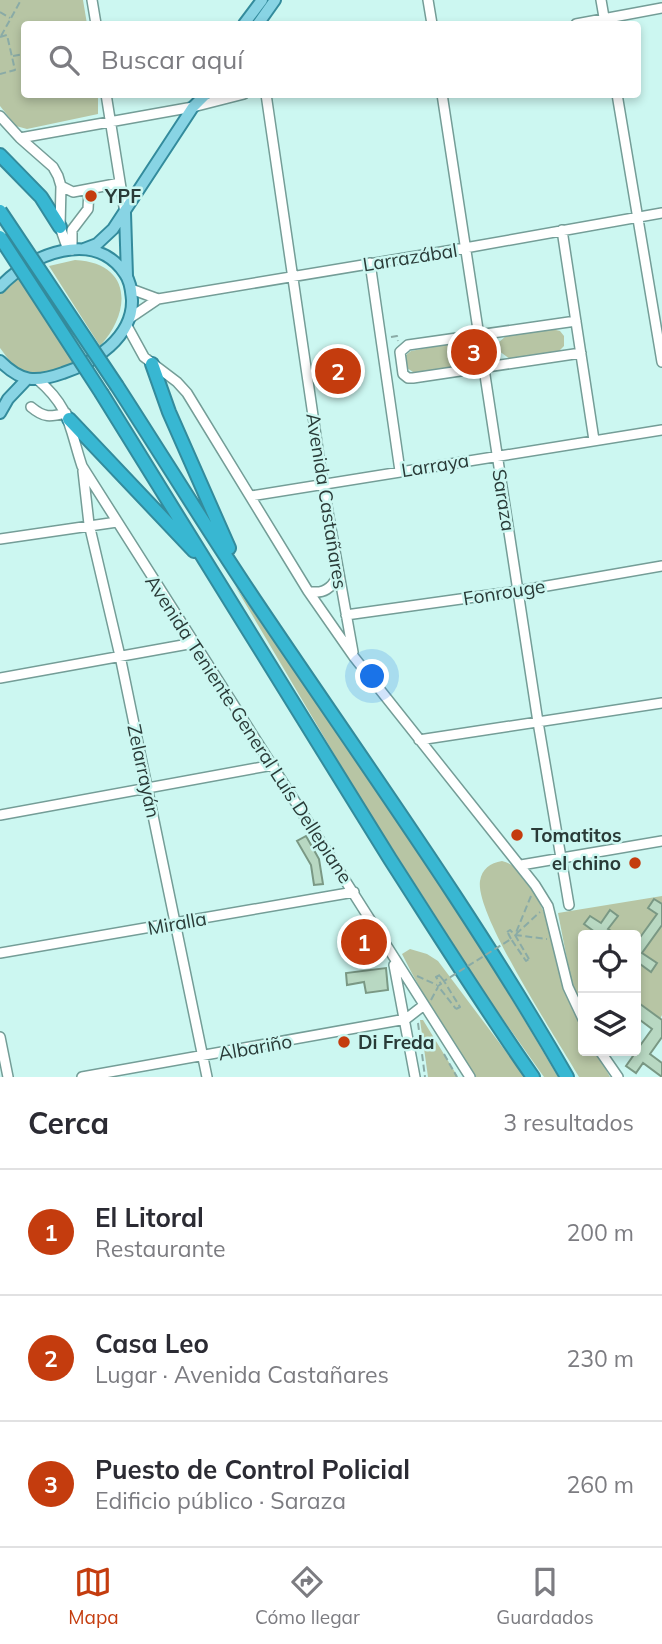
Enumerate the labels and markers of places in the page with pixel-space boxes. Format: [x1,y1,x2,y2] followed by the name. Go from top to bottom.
[104,184,141,208] place label: YPF
[83,188,99,204] marker: YPF
[451,326,497,378] pin: 3
[315,345,361,397] pin: 2
[531,823,621,847] place label: Tomatitos
[509,827,525,843] marker: Tomatitos
[552,851,621,875] place label: el chino
[627,855,643,871] marker: el chino
[341,916,387,968] pin: 1
[358,1030,435,1054] place label: Di Freda
[336,1034,352,1050] marker: Di Freda

